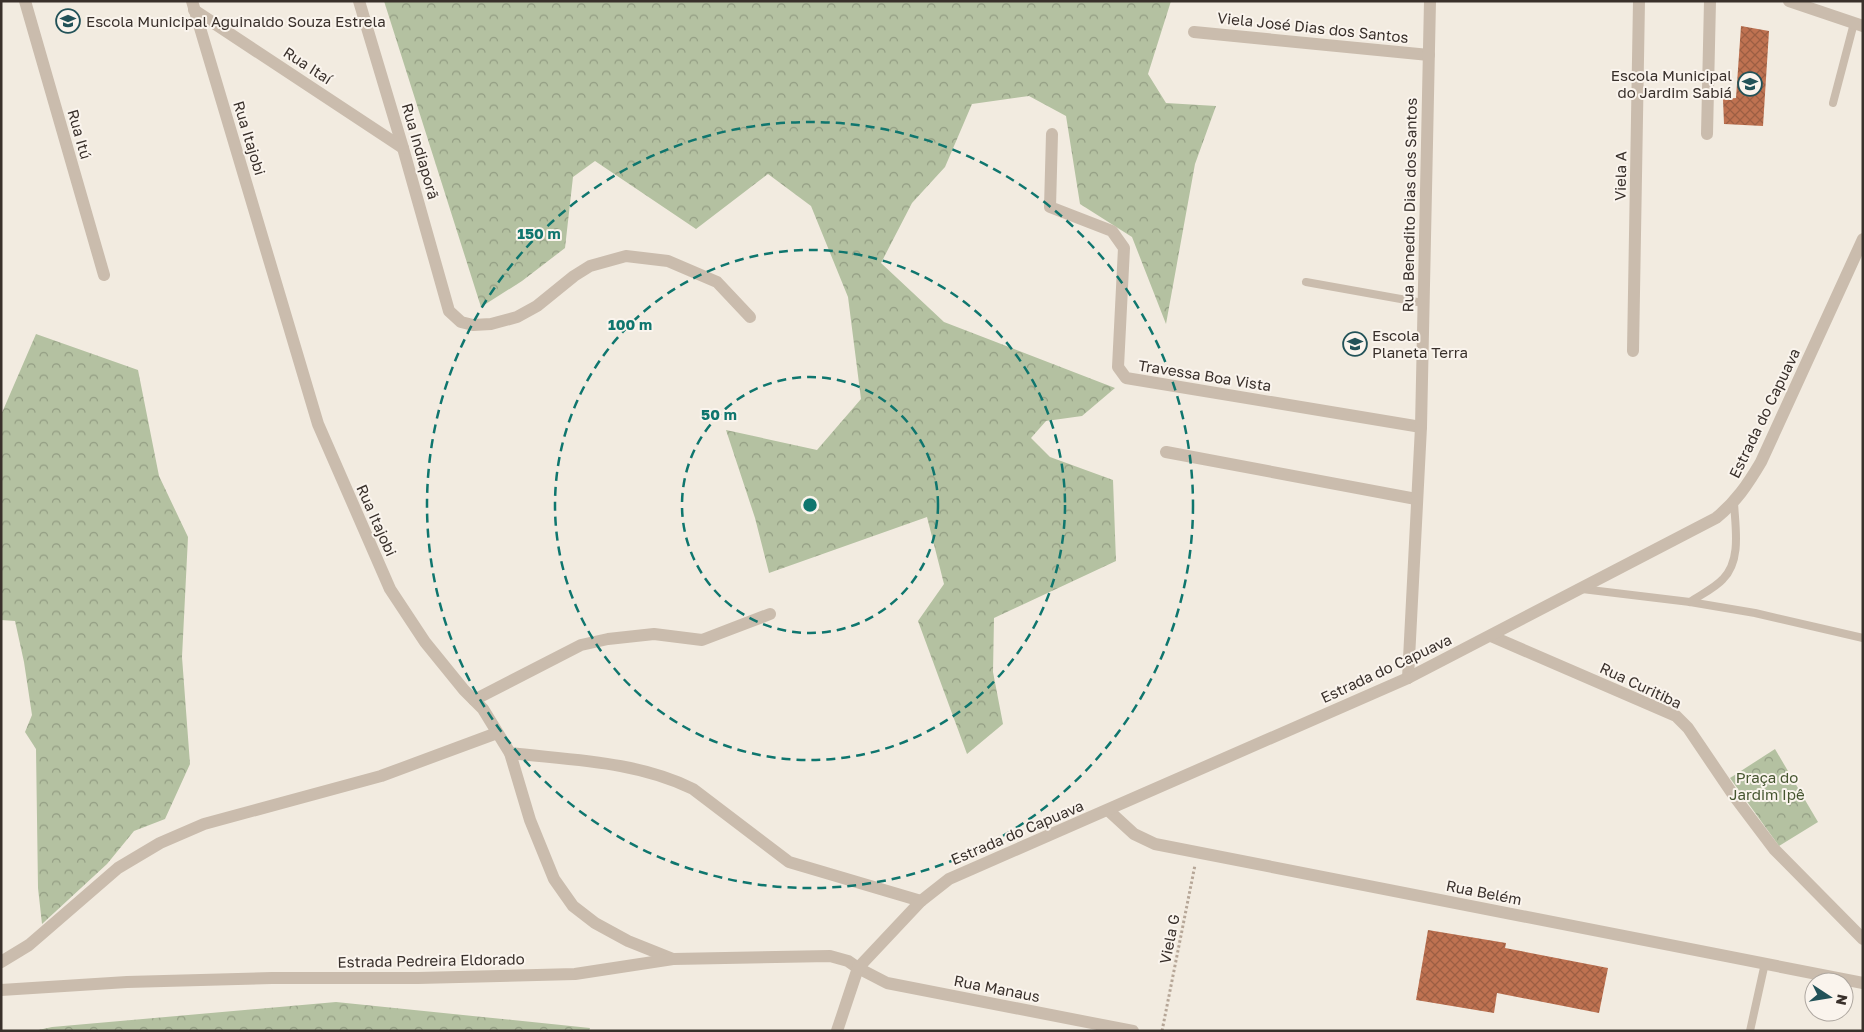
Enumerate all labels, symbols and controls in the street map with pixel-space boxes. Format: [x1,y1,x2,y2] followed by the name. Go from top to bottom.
[55,8,81,34] school or university icon: Escola Municipal Aguinaldo Souza Estrela
[1216,8,1410,46] street label: Viela José Dias dos Santos
[86,12,386,30] place label: Escola Municipal Aguinaldo Souza Estrela
[280,43,337,88] street label: Rua Itaí
[1611,66,1732,101] place label: Escola Municipal do Jardim Sabiá
[1737,71,1763,97] school or university icon: Escola Municipal do Jardim Sabiá
[1398,98,1420,312] street label: Rua Benedito Dias dos Santos
[230,99,270,177] street label: Rua Itajobi
[399,101,443,201] street label: Rua Indiaporã
[64,107,96,161] street label: Rua Itú
[1611,151,1629,201] street label: Viela A
[517,224,561,242] text: 150 m
[608,315,652,333] text: 100 m
[1372,326,1468,361] place label: Escola Planeta Terra
[1342,331,1368,357] school or university icon: Escola Planeta Terra
[1725,345,1803,481] street label: Estrada do Capuava
[1137,356,1273,394] street label: Travessa Boa Vista
[701,405,737,423] text: 50 m
[353,481,401,559] street label: Rua Itajobi
[801,496,819,514] centre of rings
[1318,630,1454,706] street label: Estrada do Capuava
[1597,658,1685,712] street label: Rua Curitiba
[1729,768,1805,803] park label: Praça do Jardim Ipê
[948,796,1086,868] street label: Estrada do Capuava
[1445,876,1523,908] street label: Rua Belém
[1155,913,1183,965] street label: Viela G
[337,949,525,971] street label: Estrada Pedreira Eldorado
[952,971,1042,1005] street label: Rua Manaus
[1804,972,1854,1022] north arrow
[1833,993,1852,1007] text: N

